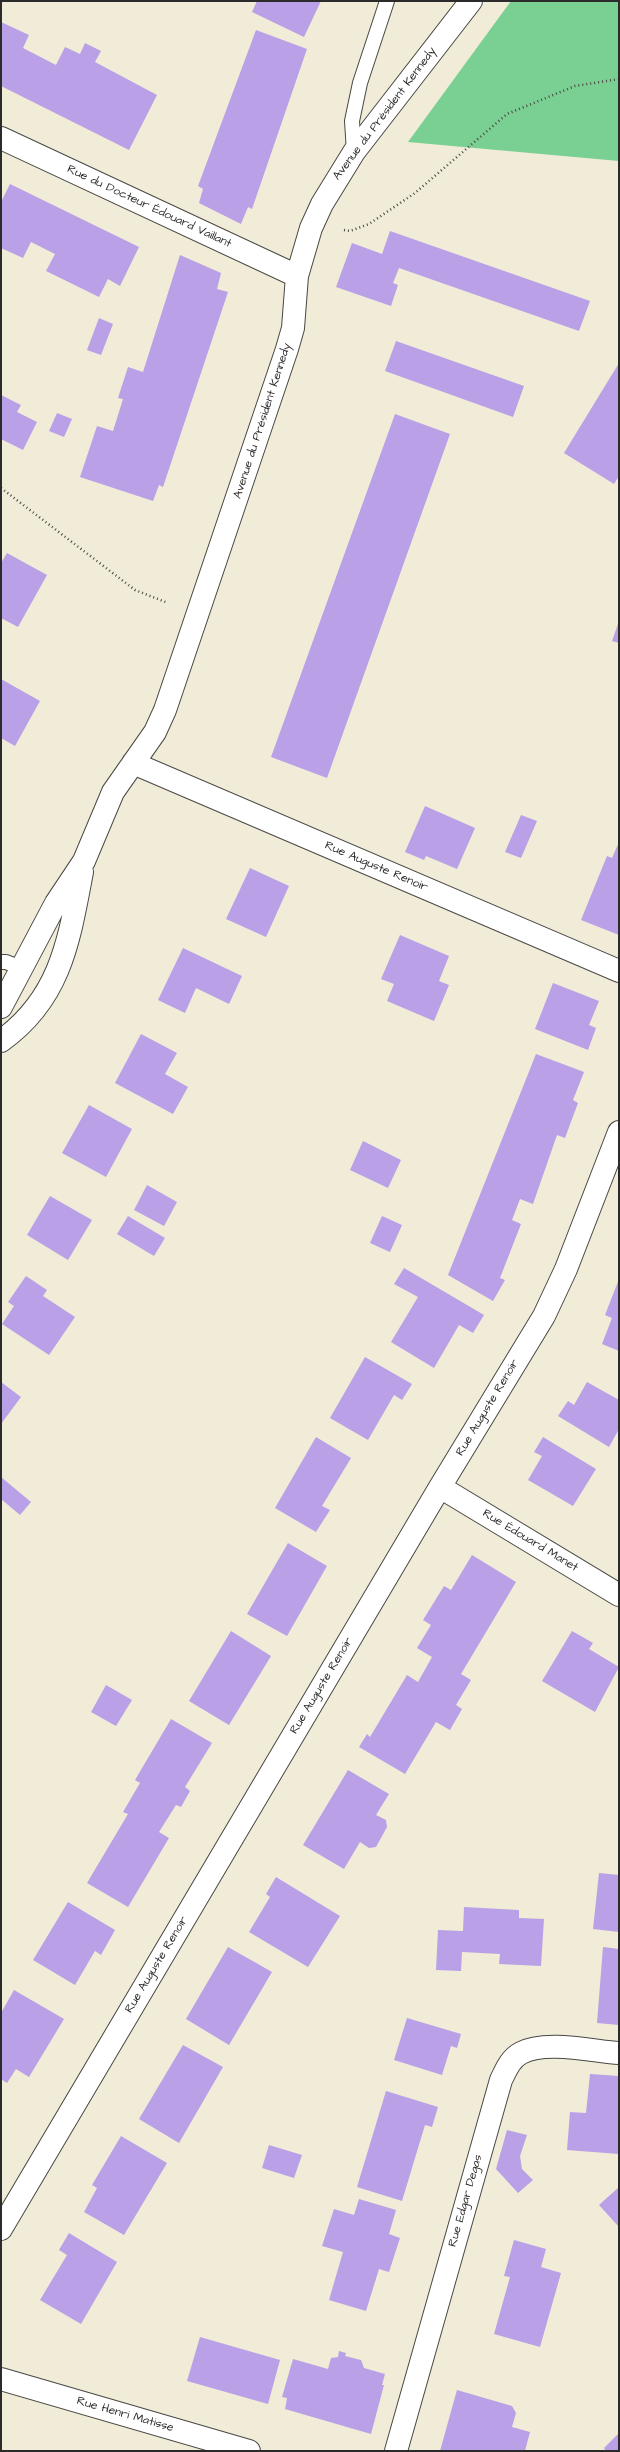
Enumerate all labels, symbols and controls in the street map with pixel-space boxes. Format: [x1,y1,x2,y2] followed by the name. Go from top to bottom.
[330,45,440,183] street label: Avenue du Président Kennedy
[64,162,234,252] street label: Rue du Docteur Édouard Vaillant
[231,341,295,501] street label: Avenue du Président Kennedy
[322,839,430,895] street label: Rue Auguste Renoir
[453,1357,523,1459] street label: Rue Auguste Renoir
[480,1507,580,1575] street label: Rue Édouard Manet
[287,1635,357,1737] street label: Rue Auguste Renoir
[122,1914,192,2016] street label: Rue Auguste Renoir
[446,2153,486,2249] street label: Rue Edgar Degas
[75,2394,175,2436] street label: Rue Henri Matisse

